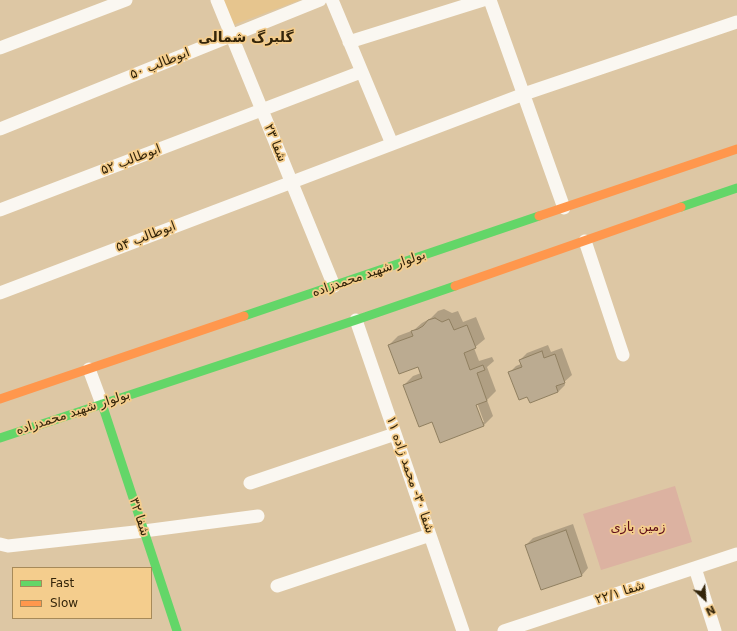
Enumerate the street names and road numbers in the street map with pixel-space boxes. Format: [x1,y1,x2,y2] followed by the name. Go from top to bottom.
[128,45,192,83] street label: ابوطالب ۵۰
[260,122,290,164] street label: شفا ۲۳
[99,141,163,179] street label: ابوطالب ۵۲
[114,218,178,256] street label: ابوطالب ۵۴
[310,247,428,301] street label: بولوار شهید محمدزاده
[14,387,132,439] street label: بولوار شهید محمدزاده
[383,414,437,536] street label: شفا ۳۰- محمد زاده ۱۱
[125,496,153,538] street label: شفا ۳۲
[593,578,647,608] street label: ۲۲/۱ شفا

